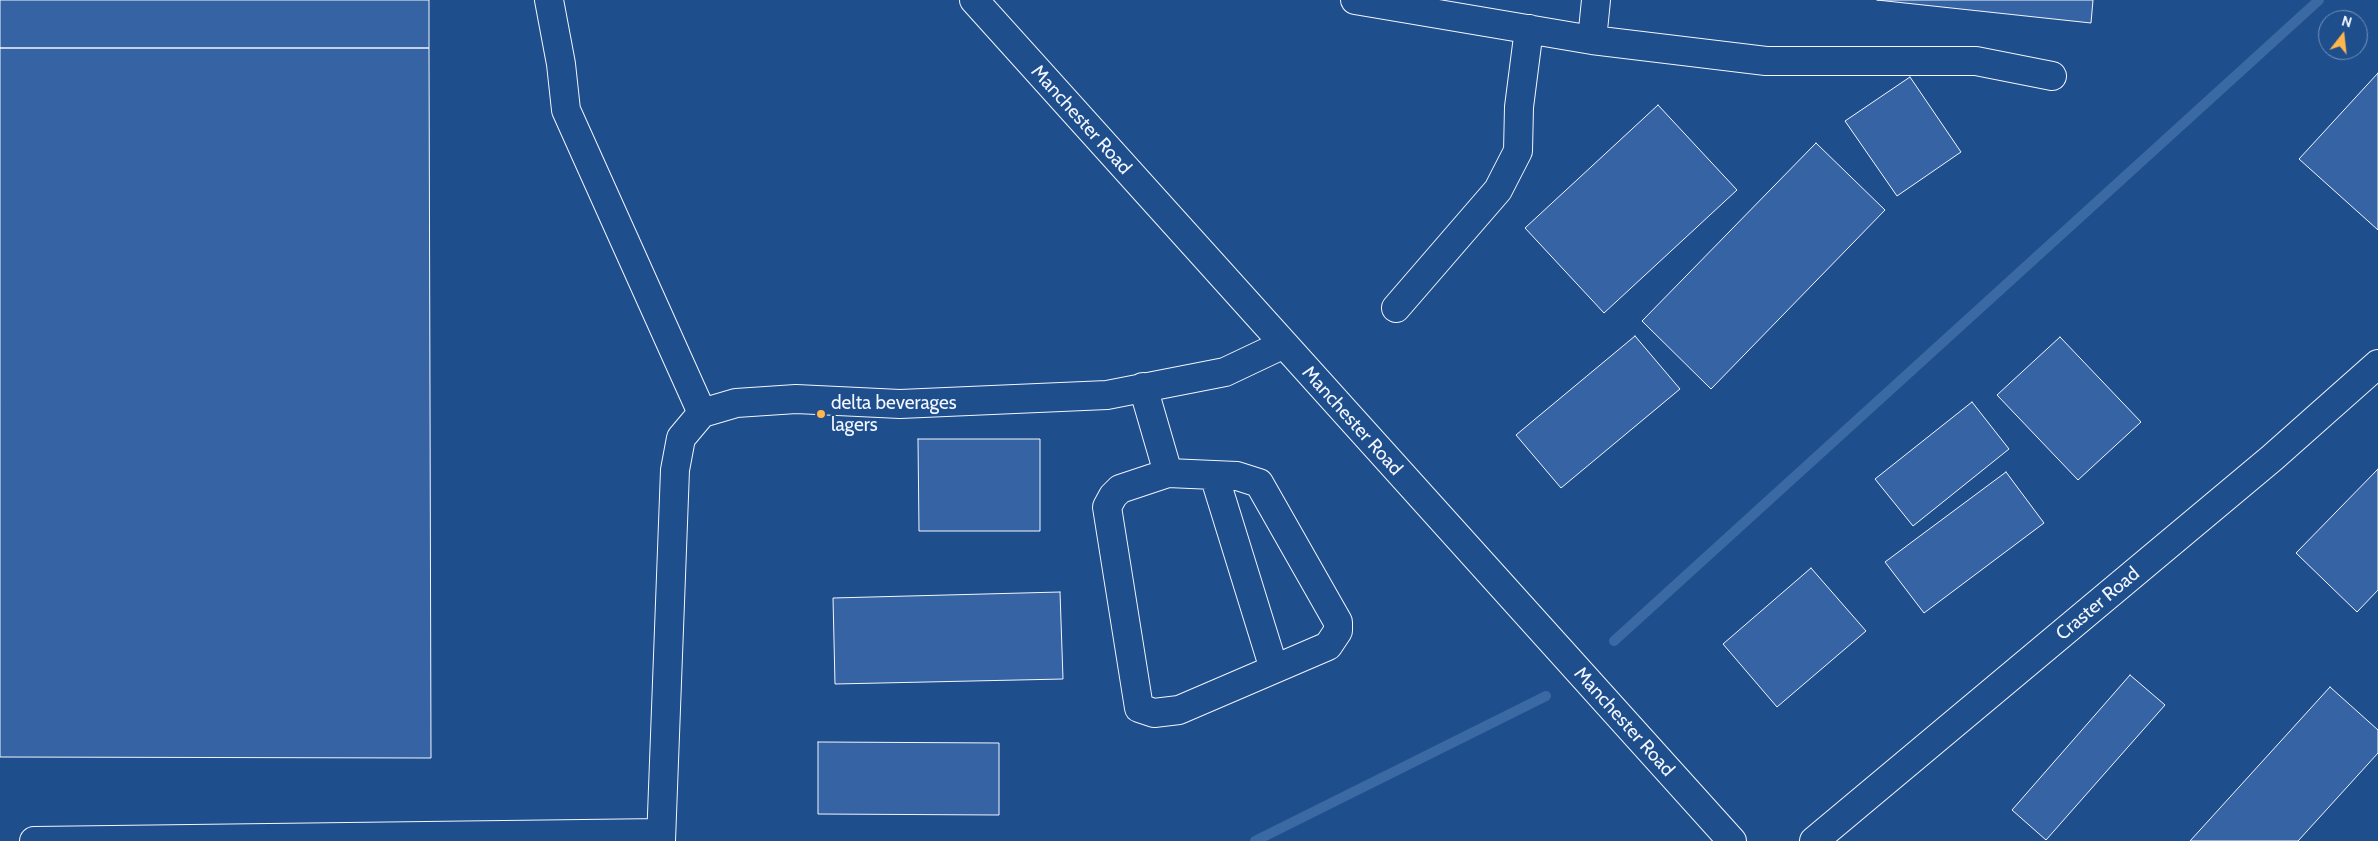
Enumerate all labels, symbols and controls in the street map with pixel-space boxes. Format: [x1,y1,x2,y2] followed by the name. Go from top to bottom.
[2318,10,2368,60] north arrow
[2340,12,2354,32] text: N
[1026,61,1136,179] street label: Manchester Road
[1297,362,1407,480] street label: Manchester Road
[831,392,957,436] place label: delta beverages lagers
[815,408,827,420] marker: delta beverages lagers
[2052,562,2144,646] street label: Craster Road
[1569,663,1679,781] street label: Manchester Road

